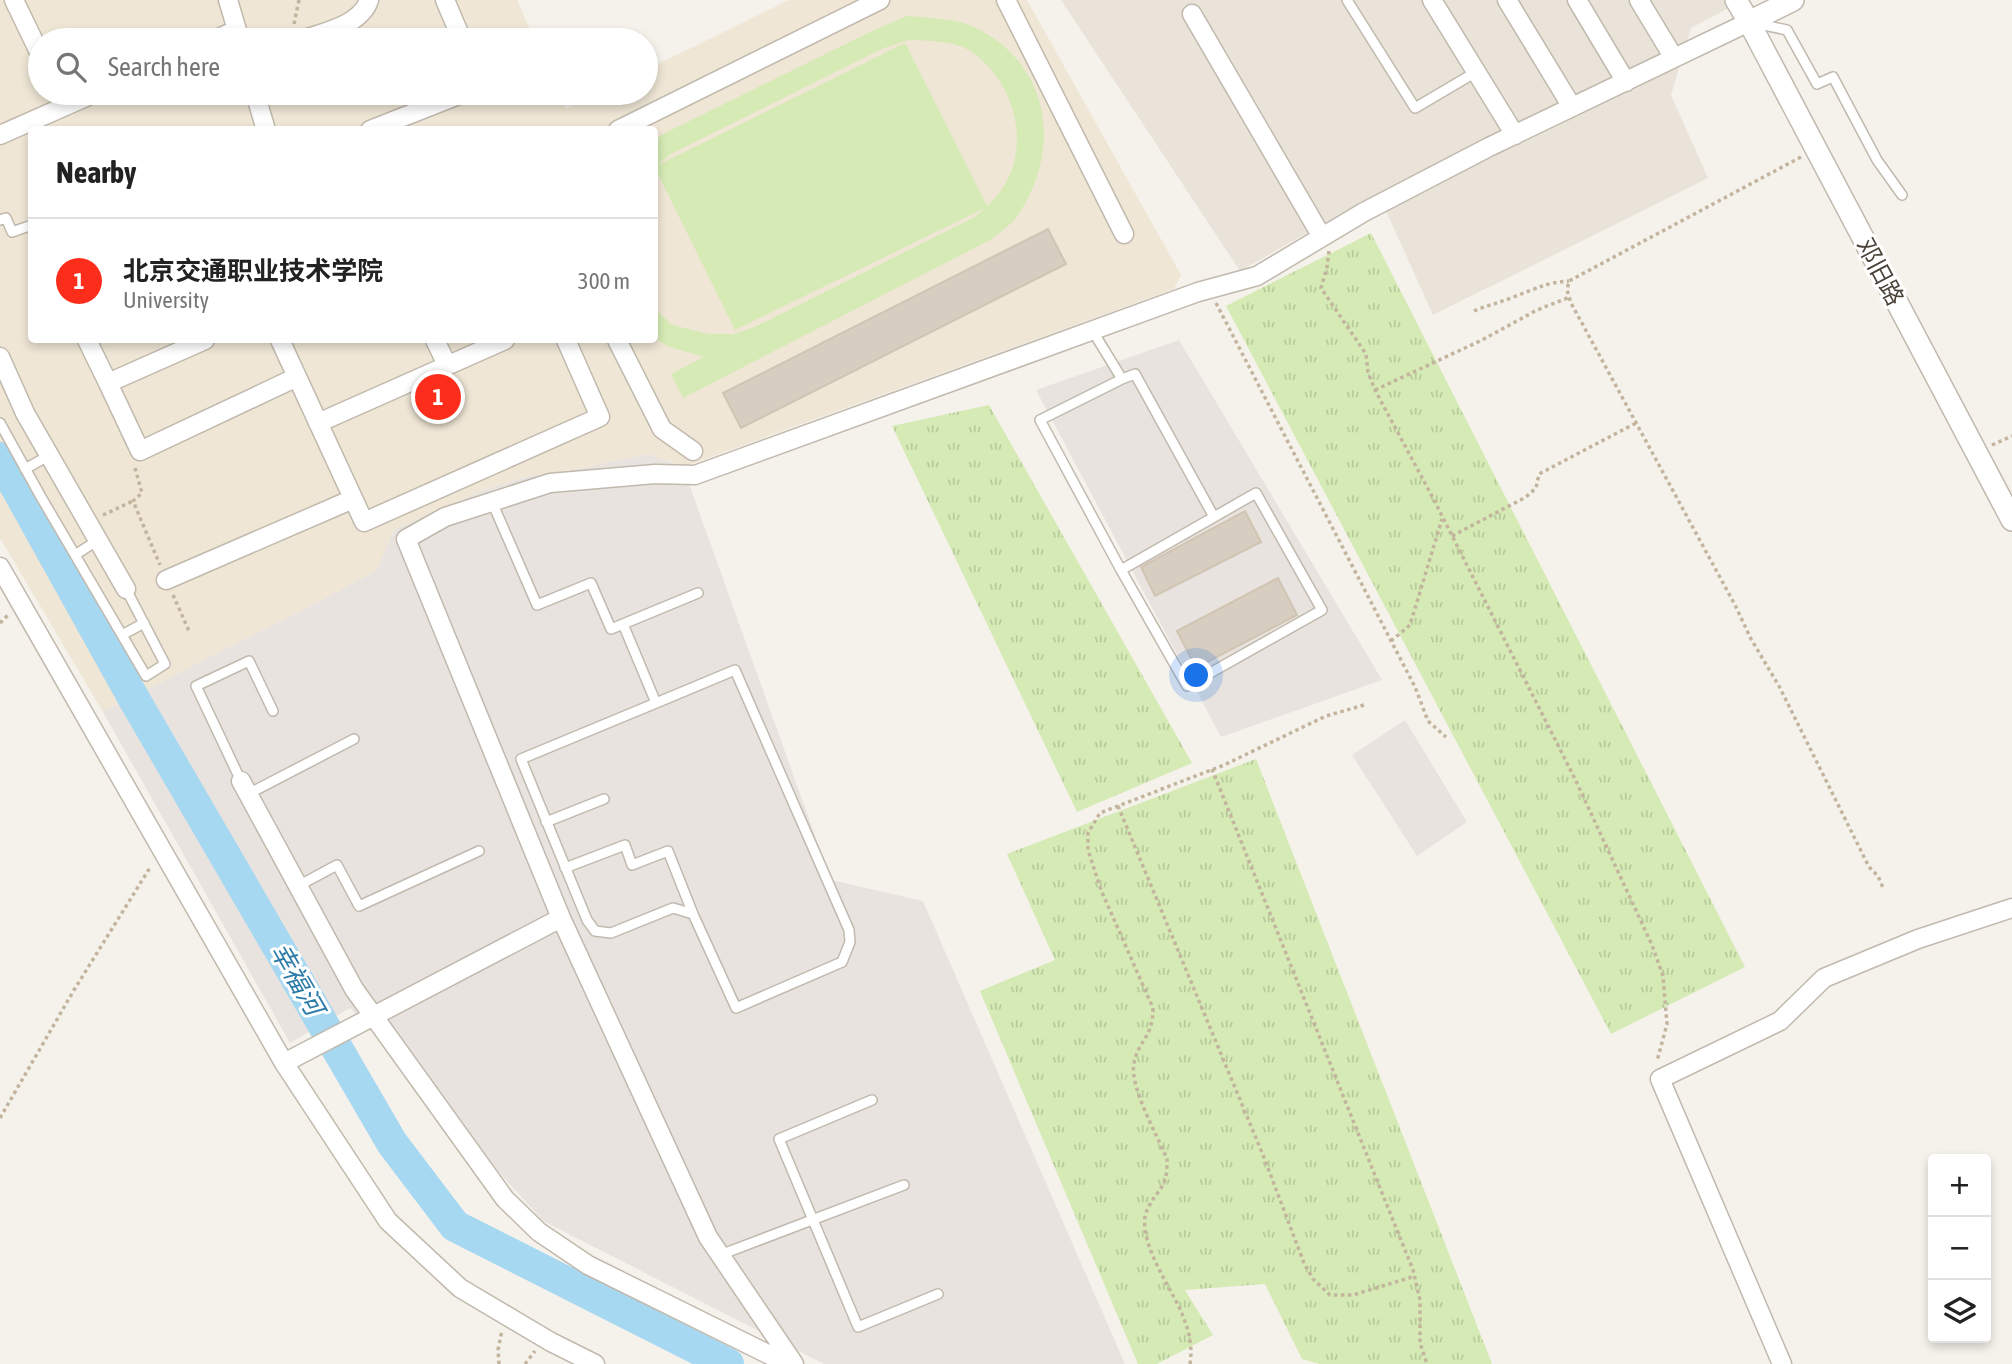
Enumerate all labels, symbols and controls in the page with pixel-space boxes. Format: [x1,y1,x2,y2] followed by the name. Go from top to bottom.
[28,28,658,105] search box
[52,48,90,86] icon: search
[108,52,220,82] text: Search here
[56,155,136,189] text: Nearby
[1852,234,1909,310] street label: 邓旧路
[123,256,383,286] text: 北京交通职业技术学院
[74,268,84,294] text: 1
[578,268,630,294] text: 300 m
[123,287,209,313] text: University
[415,371,461,423] pin: 1
[1179,658,1213,692] your location
[265,938,332,1025] water label: 幸福河
[1928,1154,1991,1343] map controls
[1928,1154,1991,1217] button: +
[1928,1217,1991,1280] button: −
[1928,1280,1991,1343] button: layers

